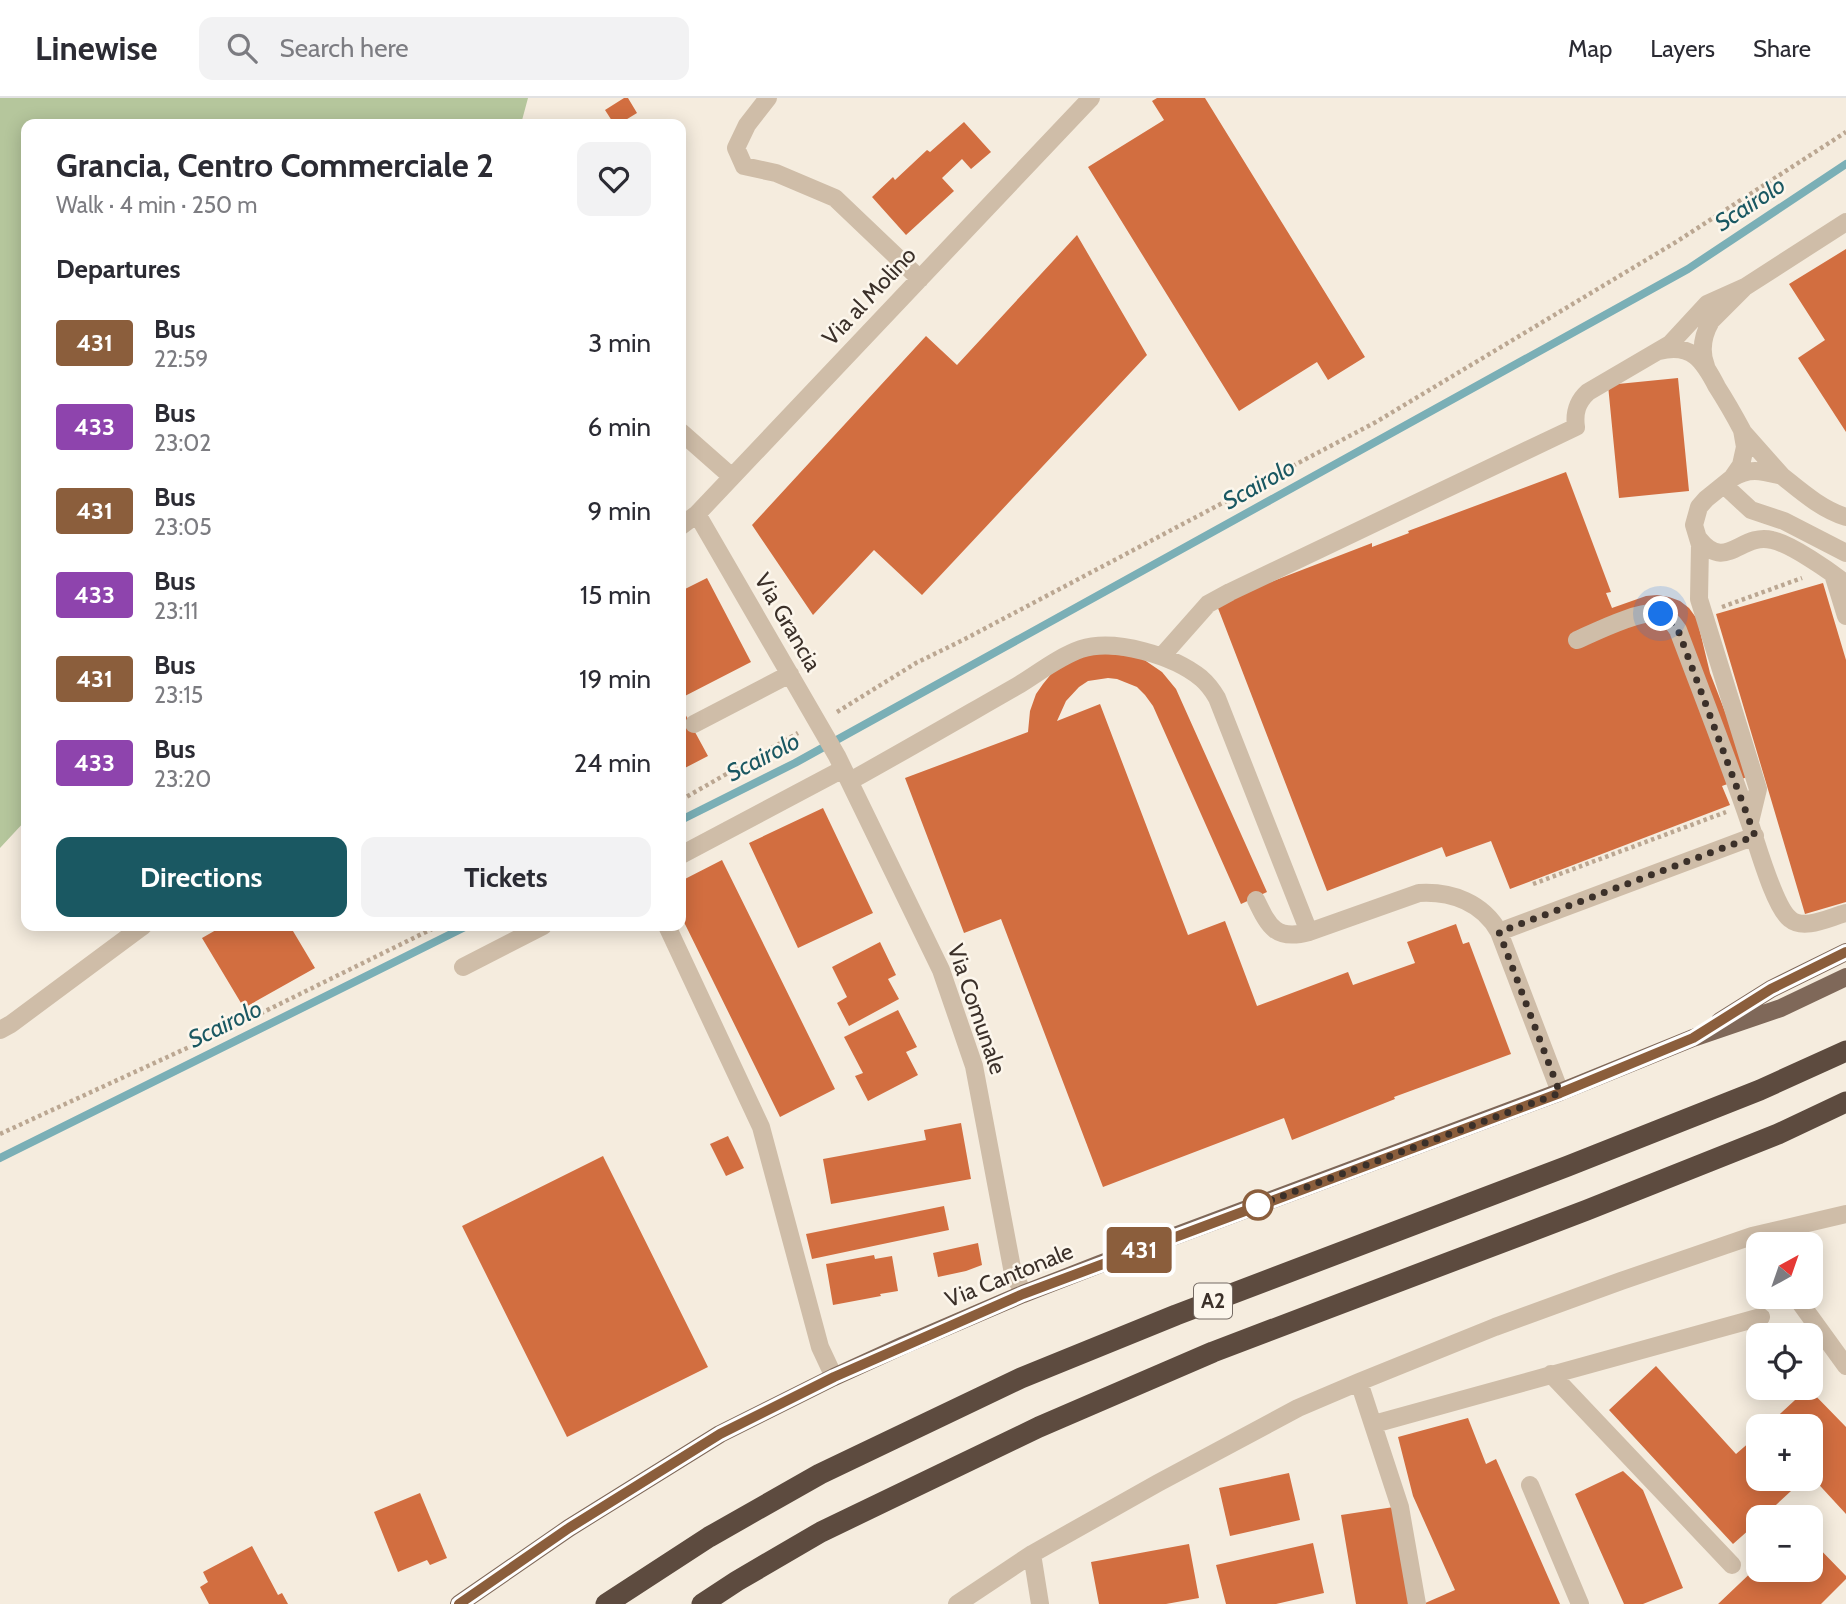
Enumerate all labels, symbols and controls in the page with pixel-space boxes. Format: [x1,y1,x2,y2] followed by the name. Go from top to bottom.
[199,17,689,80] search box
[35,28,157,68] text: Linewise
[223,29,261,67] icon: search
[279,32,409,64] text: Search here
[1568,34,1612,63] text: Map
[1650,34,1715,63] text: Layers
[1753,34,1811,63] text: Share
[577,142,651,216] button: heart
[56,145,494,185] text: Grancia, Centro Commerciale 2
[1709,170,1790,237] water label: Scairolo
[56,191,258,219] text: Walk · 4 min · 250 m
[816,241,922,351] street label: Via al Molino
[56,253,180,285] text: Departures
[154,313,195,345] text: Bus
[588,327,651,359] text: 3 min
[76,328,113,357] text: 431
[154,345,208,373] text: 22:59
[154,397,195,429] text: Bus
[588,411,651,443] text: 6 min
[74,412,115,441] text: 433
[154,429,211,457] text: 23:02
[1217,452,1300,515] water label: Scairolo
[154,481,195,513] text: Bus
[588,495,651,527] text: 9 min
[76,496,113,525] text: 431
[154,513,212,541] text: 23:05
[154,565,195,597] text: Bus
[749,568,827,676] street label: Via Grancia
[580,579,651,611] text: 15 min
[74,580,115,609] text: 433
[1643,596,1678,631] your location
[154,597,198,625] text: 23:11
[154,649,195,681] text: Bus
[579,663,651,695] text: 19 min
[76,664,113,693] text: 431
[154,681,203,709] text: 23:15
[721,726,804,787] water label: Scairolo
[154,733,195,765] text: Bus
[574,747,651,779] text: 24 min
[74,748,115,777] text: 433
[154,765,211,793] text: 23:20
[56,837,347,917] button: Directions
[361,837,651,917] button: Tickets
[942,940,1012,1078] street label: Via Comunale
[183,993,266,1054] water label: Scairolo
[1243,1190,1273,1220] unlabelled marker
[1099,1227,1179,1273] line badge: 431
[1746,1232,1824,1309] north arrow
[1746,1232,1823,1582] map controls
[1121,1235,1157,1264] text: 431
[941,1237,1077,1313] street label: Via Cantonale
[1194,1284,1232,1318] road number: A2
[1746,1323,1823,1400] button: locate
[1746,1414,1823,1491] button: +
[1746,1505,1823,1582] button: −

